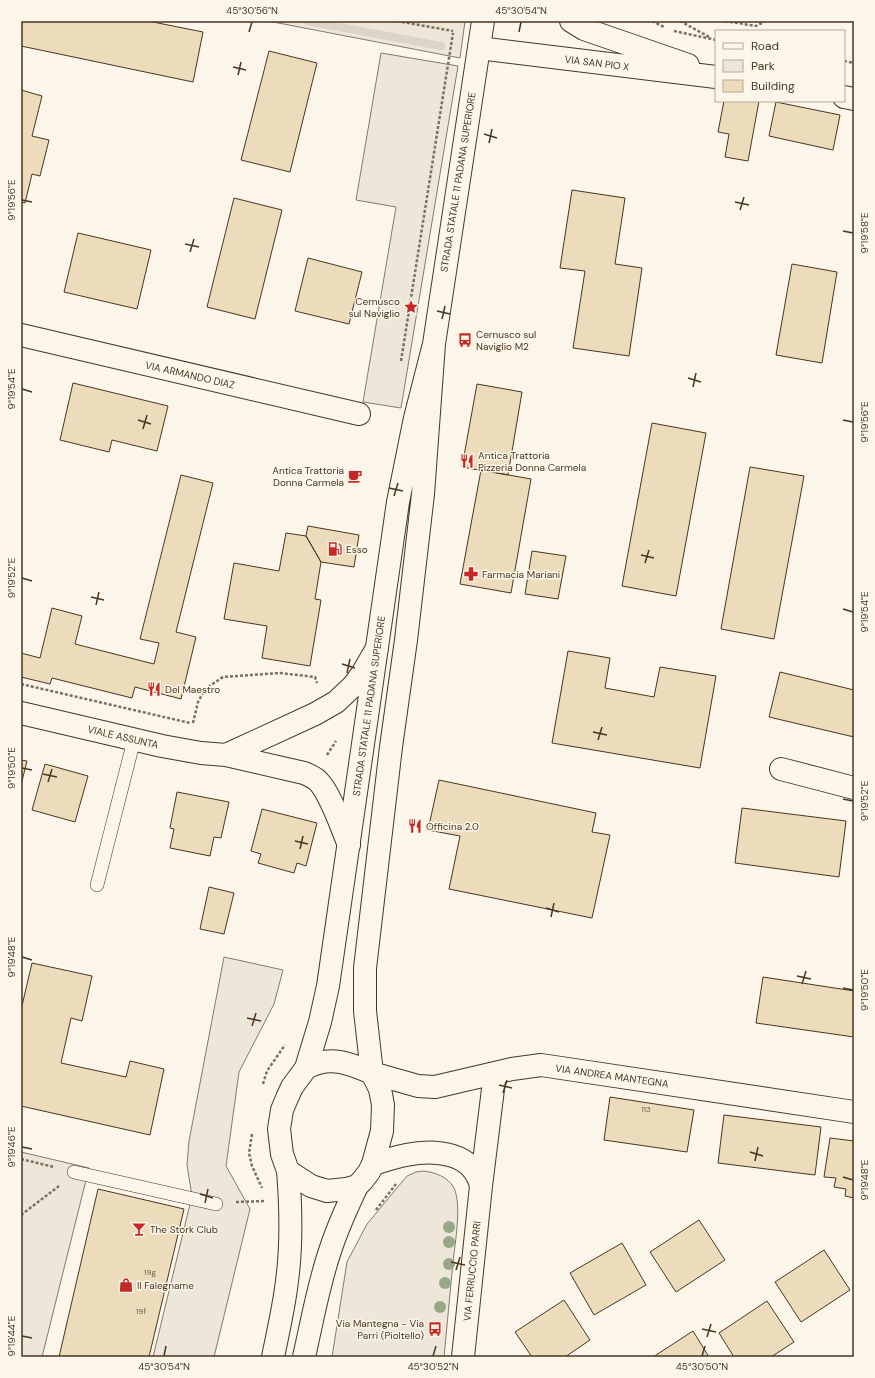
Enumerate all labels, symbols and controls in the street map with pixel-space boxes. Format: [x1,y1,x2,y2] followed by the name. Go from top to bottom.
[226,4,278,17] text: 45°30'56"N
[495,4,547,17] text: 45°30'54"N
[715,30,845,102] legend
[751,38,779,54] text: Road
[564,53,630,73] street label: VIA SAN PIO X
[751,58,775,74] text: Park
[751,78,795,94] text: Building
[437,91,479,273] street label: STRADA STATALE 11 PADANA SUPERIORE
[5,179,18,221] text: 9°19'56"E
[858,212,871,254] text: 9°19'58"E
[348,295,400,320] place label: Cernusco sul Naviglio
[403,299,419,315] place icon: Cernusco sul Naviglio
[476,328,536,353] place label: Cernusco sul Naviglio M2
[457,332,473,348] bus stop icon: Cernusco sul Naviglio M2
[144,358,236,392] street label: VIA ARMANDO DIAZ
[5,368,18,410] text: 9°19'54"E
[858,401,871,443] text: 9°19'56"E
[478,449,586,474] place label: Antica Trattoria Pizzeria Donna Carmela
[459,453,475,469] restaurant icon: Antica Trattoria Pizzeria Donna Carmela
[272,464,344,489] place label: Antica Trattoria Donna Carmela
[347,468,363,484] cafe icon: Antica Trattoria Donna Carmela
[327,541,343,557] fuel station icon: Esso
[346,543,368,556] place label: Esso
[5,557,18,598] text: 9°19'52"E
[463,566,479,582] pharmacy icon: Farmacia Mariani
[482,568,560,581] place label: Farmacia Mariani
[858,591,871,633] text: 9°19'54"E
[350,615,388,797] street label: STRADA STATALE 11 PADANA SUPERIORE
[146,681,162,697] restaurant icon: Del Maestro
[165,683,220,696] place label: Del Maestro
[86,723,160,752] street label: VIALE ASSUNTA
[5,747,18,789] text: 9°19'50"E
[858,780,871,821] text: 9°19'52"E
[407,818,423,834] restaurant icon: Officina 2.0
[426,820,479,833] place label: Officina 2.0
[5,936,18,977] text: 9°19'48"E
[858,969,871,1011] text: 9°19'50"E
[555,1062,670,1090] street label: VIA ANDREA MANTEGNA
[641,1104,651,1114] house number: 113
[5,1126,18,1168] text: 9°19'46"E
[858,1159,871,1200] text: 9°19'48"E
[460,1220,484,1322] street label: VIA FERRUCCIO PARRI
[131,1221,147,1237] bar icon: The Stork Club
[150,1223,218,1236] place label: The Stork Club
[144,1267,157,1277] house number: 19g
[118,1277,134,1293] shop icon: Il Falegname
[137,1279,194,1292] place label: Il Falegname
[136,1306,146,1316] house number: 19f
[5,1315,18,1356] text: 9°19'44"E
[336,1317,424,1342] place label: Via Mantegna - Via Parri (Pioltello)
[427,1321,443,1337] bus stop icon: Via Mantegna - Via Parri (Pioltello)
[138,1360,190,1373] text: 45°30'54"N
[407,1360,459,1373] text: 45°30'52"N
[676,1360,728,1373] text: 45°30'50"N

